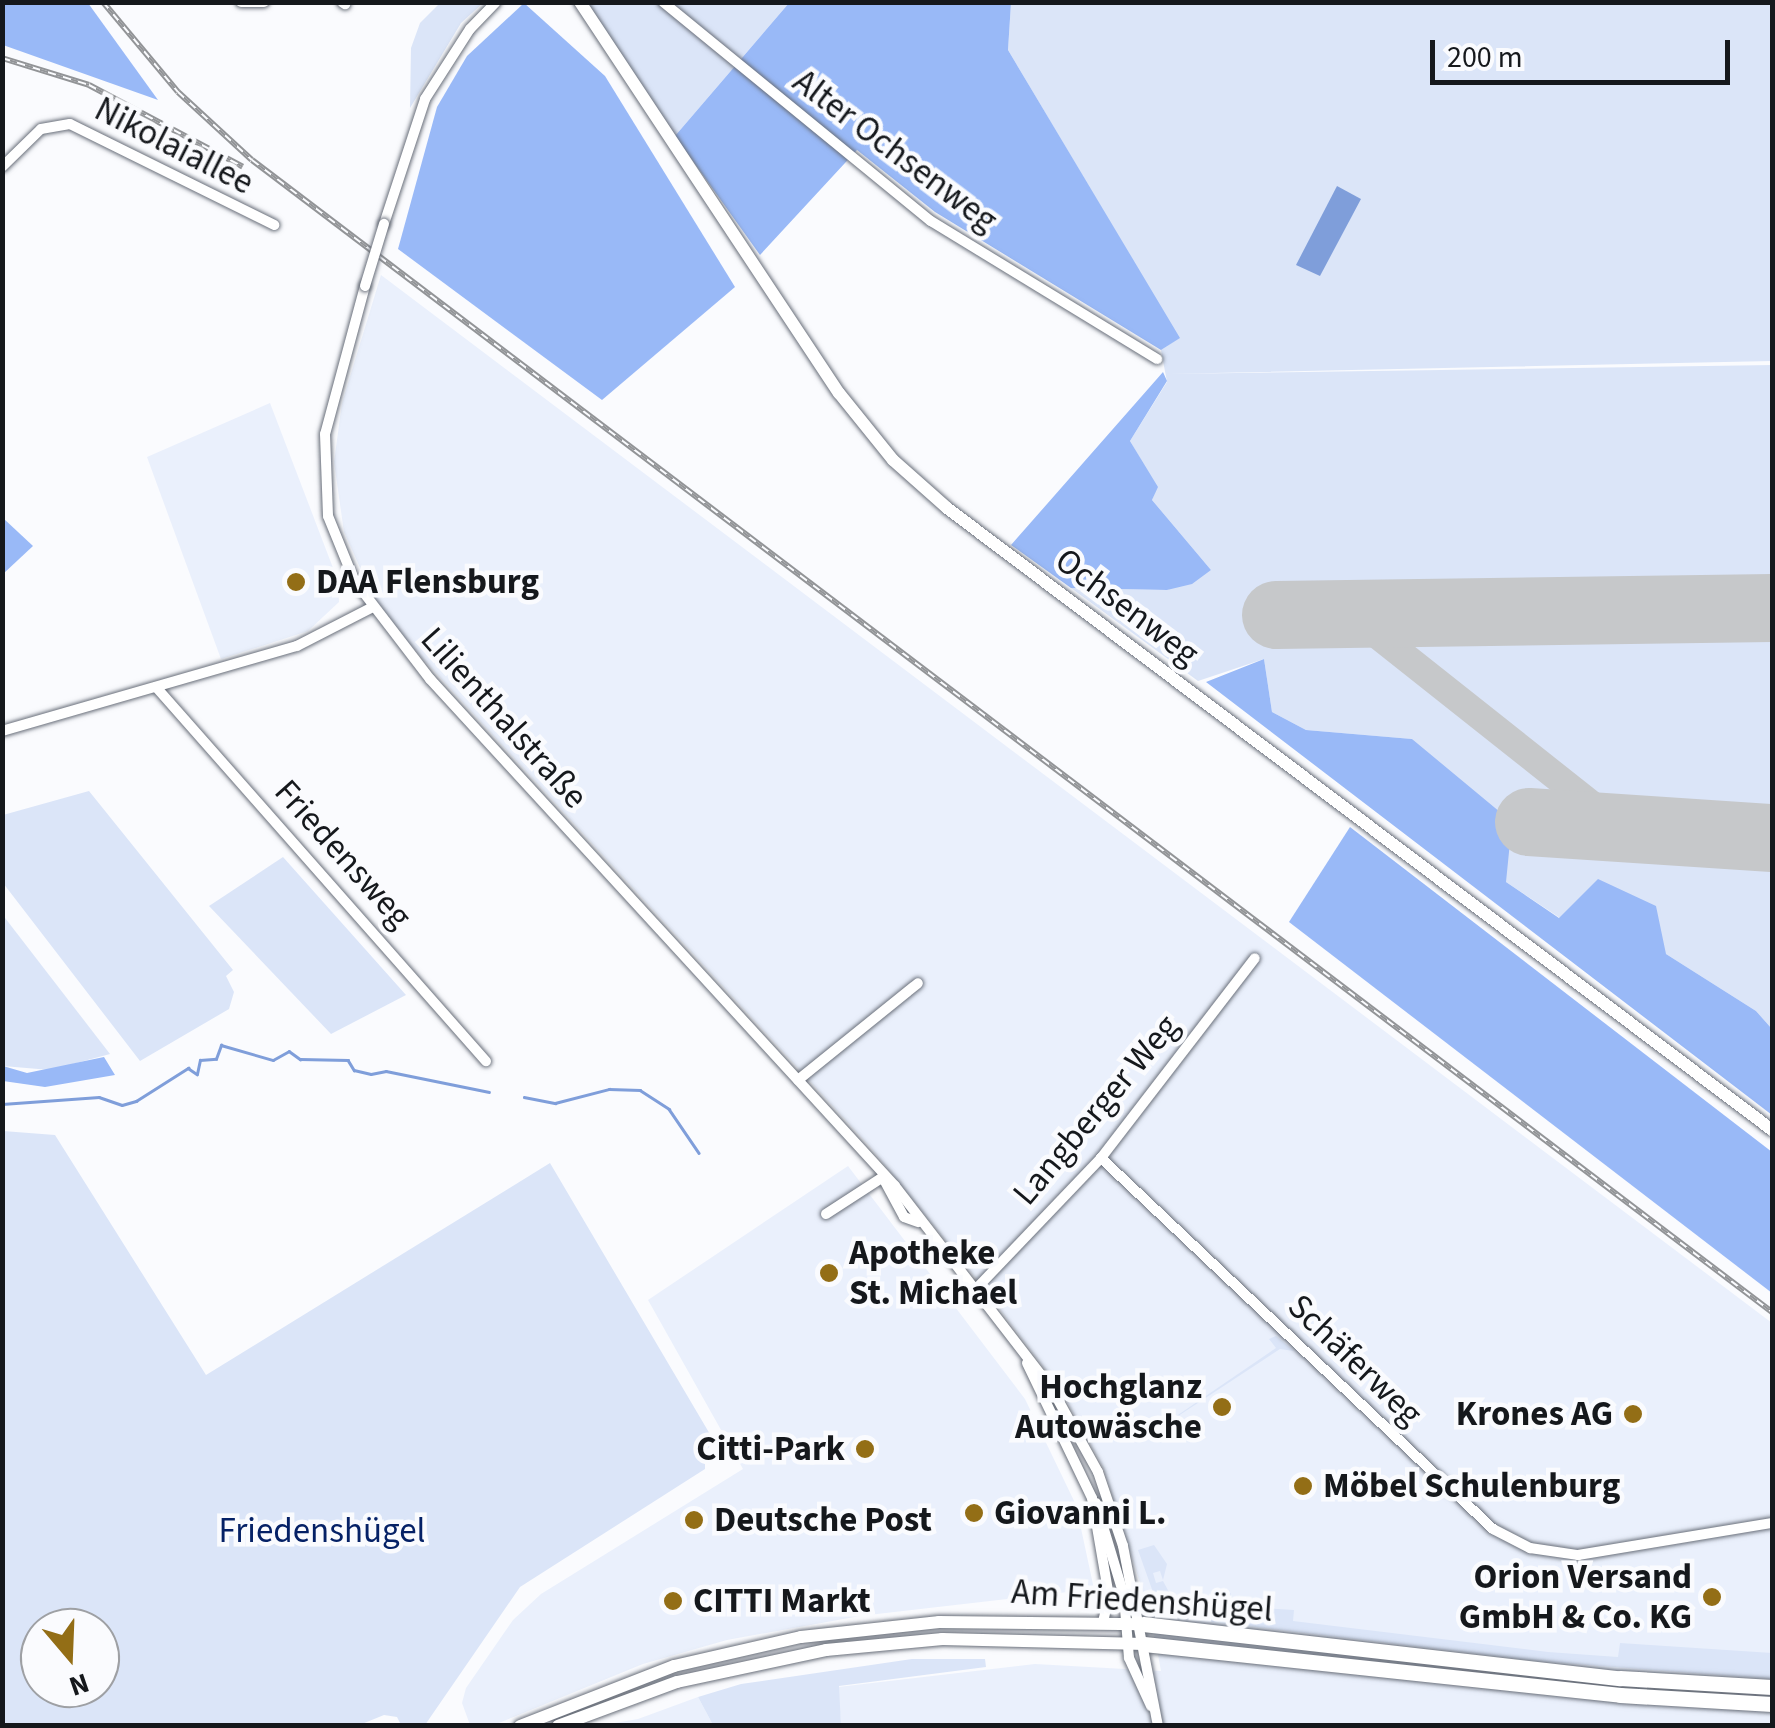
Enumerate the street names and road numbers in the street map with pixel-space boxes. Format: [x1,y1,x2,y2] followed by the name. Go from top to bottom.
[785,61,1005,241] street label: Alter Ochsenweg
[88,88,260,204] street label: Nikolaiallee
[1047,539,1207,675] street label: Ochsenweg
[412,619,596,817] street label: Lilienthalstraße
[266,771,420,937] street label: Friedensweg
[1004,1006,1188,1214] street label: Langberger Weg
[1279,1285,1431,1435] street label: Schäferweg
[1010,1571,1274,1631] street label: Am Friedenshügel

